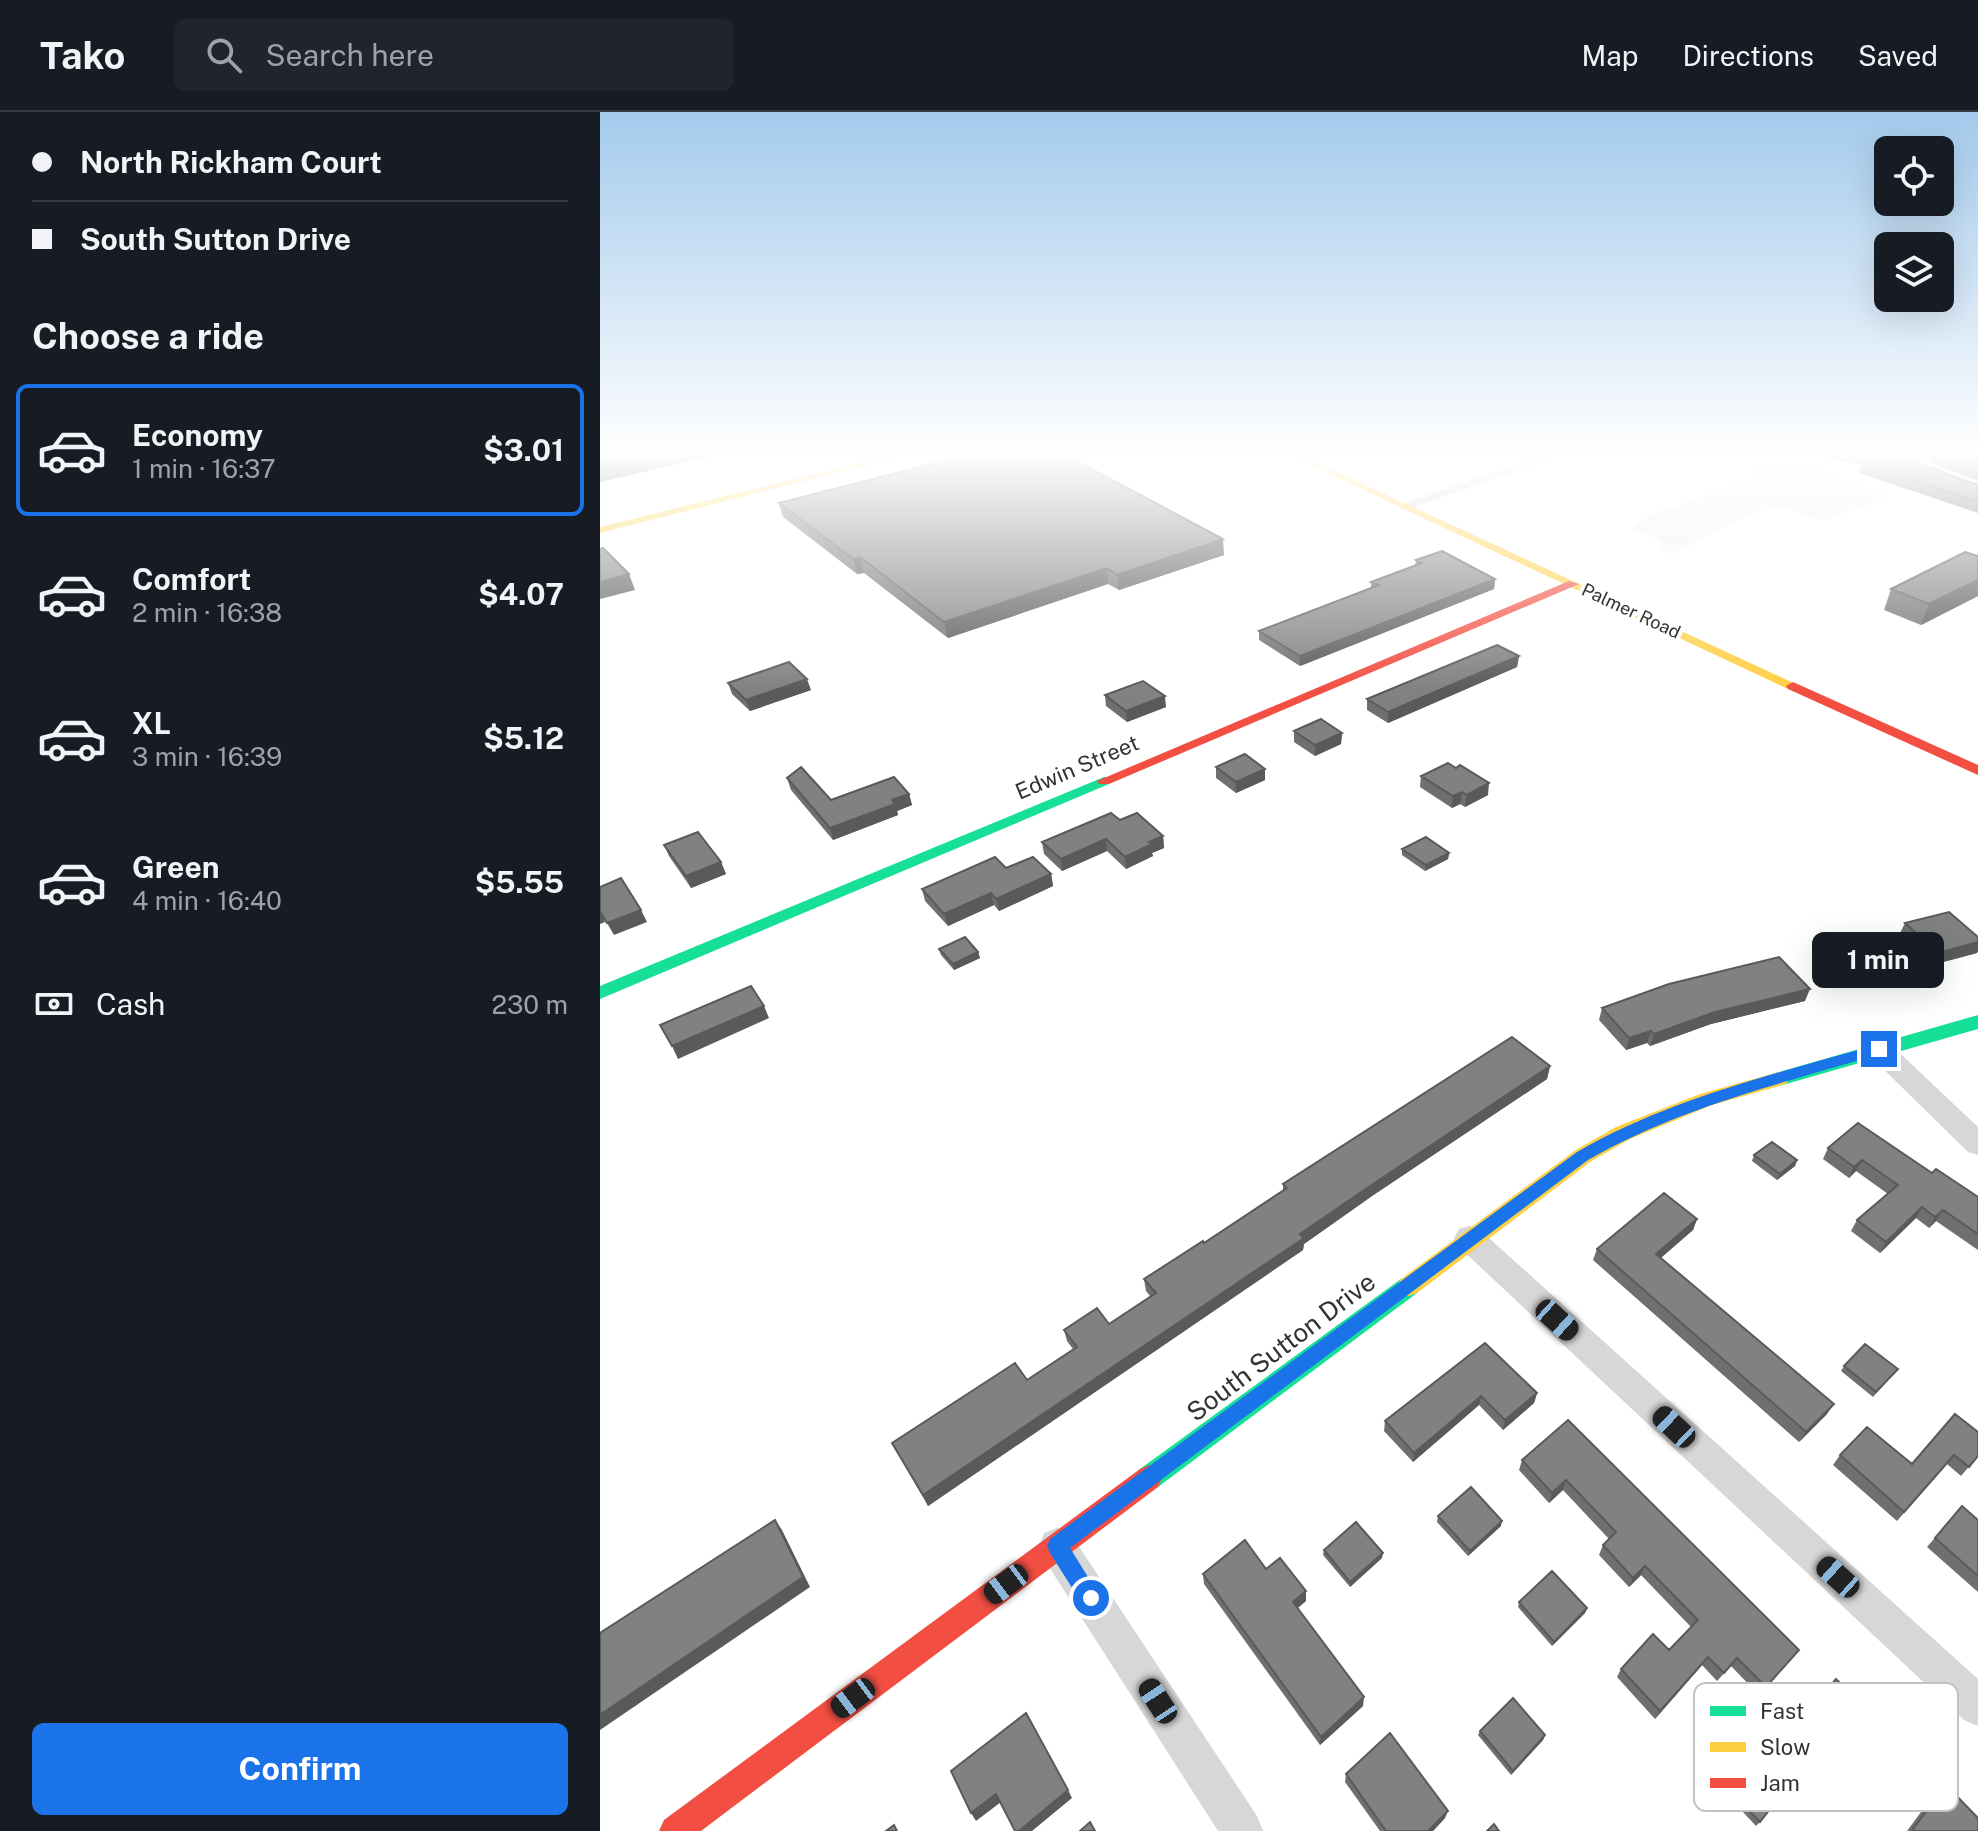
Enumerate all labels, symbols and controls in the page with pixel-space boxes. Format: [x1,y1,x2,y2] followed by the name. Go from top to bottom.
[174,19,734,91] search box
[40,33,126,78] text: Tako
[202,33,246,77] icon: search
[266,37,434,73] text: Search here
[1582,39,1638,72] text: Map
[1682,39,1814,72] text: Directions
[1858,39,1938,72] text: Saved
[1874,136,1954,312] map controls
[1874,136,1954,216] button: locate
[80,144,382,180] text: North Rickham Court
[80,221,351,257] text: South Sutton Drive
[1874,232,1954,312] button: layers
[32,315,264,357] text: Choose a ride
[36,414,108,486] icon: car
[132,417,263,453] text: Economy
[483,432,564,468] text: $3.01
[132,453,276,484] text: 1 min · 16:37
[36,558,108,630] icon: car
[132,561,251,597] text: Comfort
[478,576,564,612] text: $4.07
[1579,579,1684,643] street label: Palmer Road
[132,597,282,628] text: 2 min · 16:38
[36,702,108,774] icon: car
[132,705,171,741] text: XL
[483,720,564,756] text: $5.12
[1011,729,1143,805] street label: Edwin Street
[132,741,282,772] text: 3 min · 16:39
[36,846,108,918] icon: car
[132,849,219,885] text: Green
[475,864,564,900] text: $5.55
[132,885,282,916] text: 4 min · 16:40
[1813,933,1945,989] callout: 1 min
[1847,944,1909,975] text: 1 min
[32,982,76,1026] icon: cash
[96,986,165,1022] text: Cash
[492,989,568,1020] text: 230 m
[1861,1031,1897,1067] route end
[1180,1266,1381,1428] street label: South Sutton Drive
[1531,1295,1583,1345] car
[1648,1402,1700,1452] car
[1812,1552,1864,1602] car
[980,1560,1032,1608] car
[1073,1580,1109,1616] route start
[827,1674,879,1722] car
[1135,1674,1181,1728] car
[1694,1683,1958,1811] legend
[1760,1698,1804,1724] text: Fast
[32,1723,568,1815] button: Confirm
[1760,1734,1810,1760] text: Slow
[1760,1770,1800,1796] text: Jam

